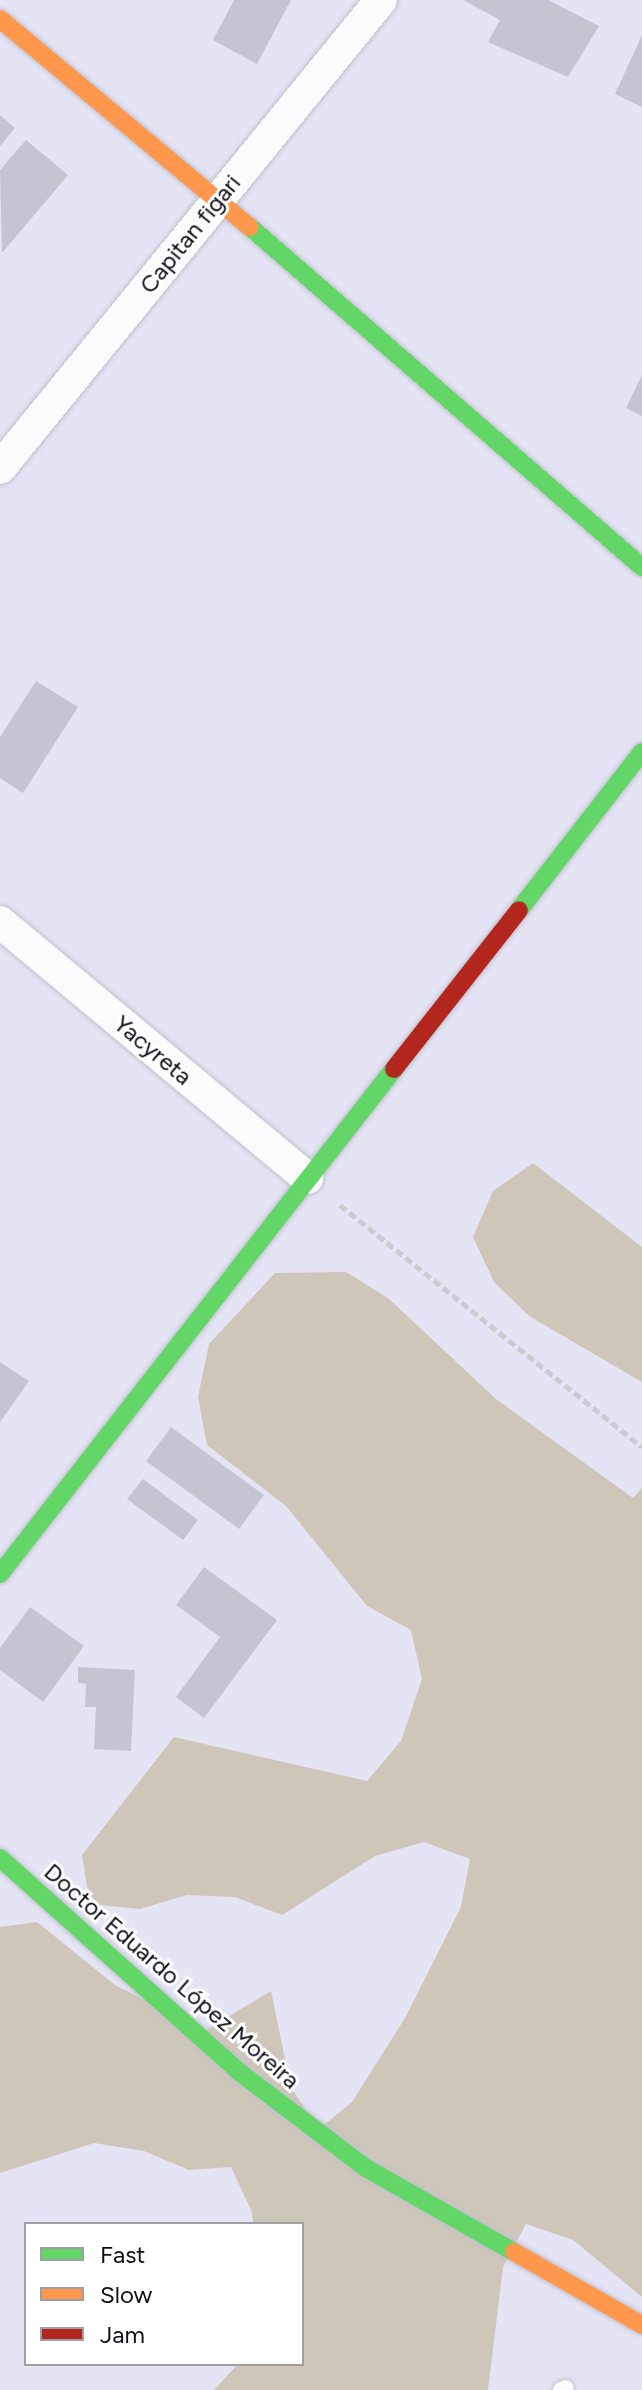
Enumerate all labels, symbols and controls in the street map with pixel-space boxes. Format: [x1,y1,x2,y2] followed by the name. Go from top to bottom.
[133,169,247,299] street label: Capitan figari
[108,1009,198,1091] street label: Yacyreta
[38,1857,306,2095] street label: Doctor Eduardo López Moreira
[24,2222,304,2366] legend
[100,2240,145,2269] text: Fast
[100,2280,152,2309] text: Slow
[100,2320,145,2349] text: Jam

